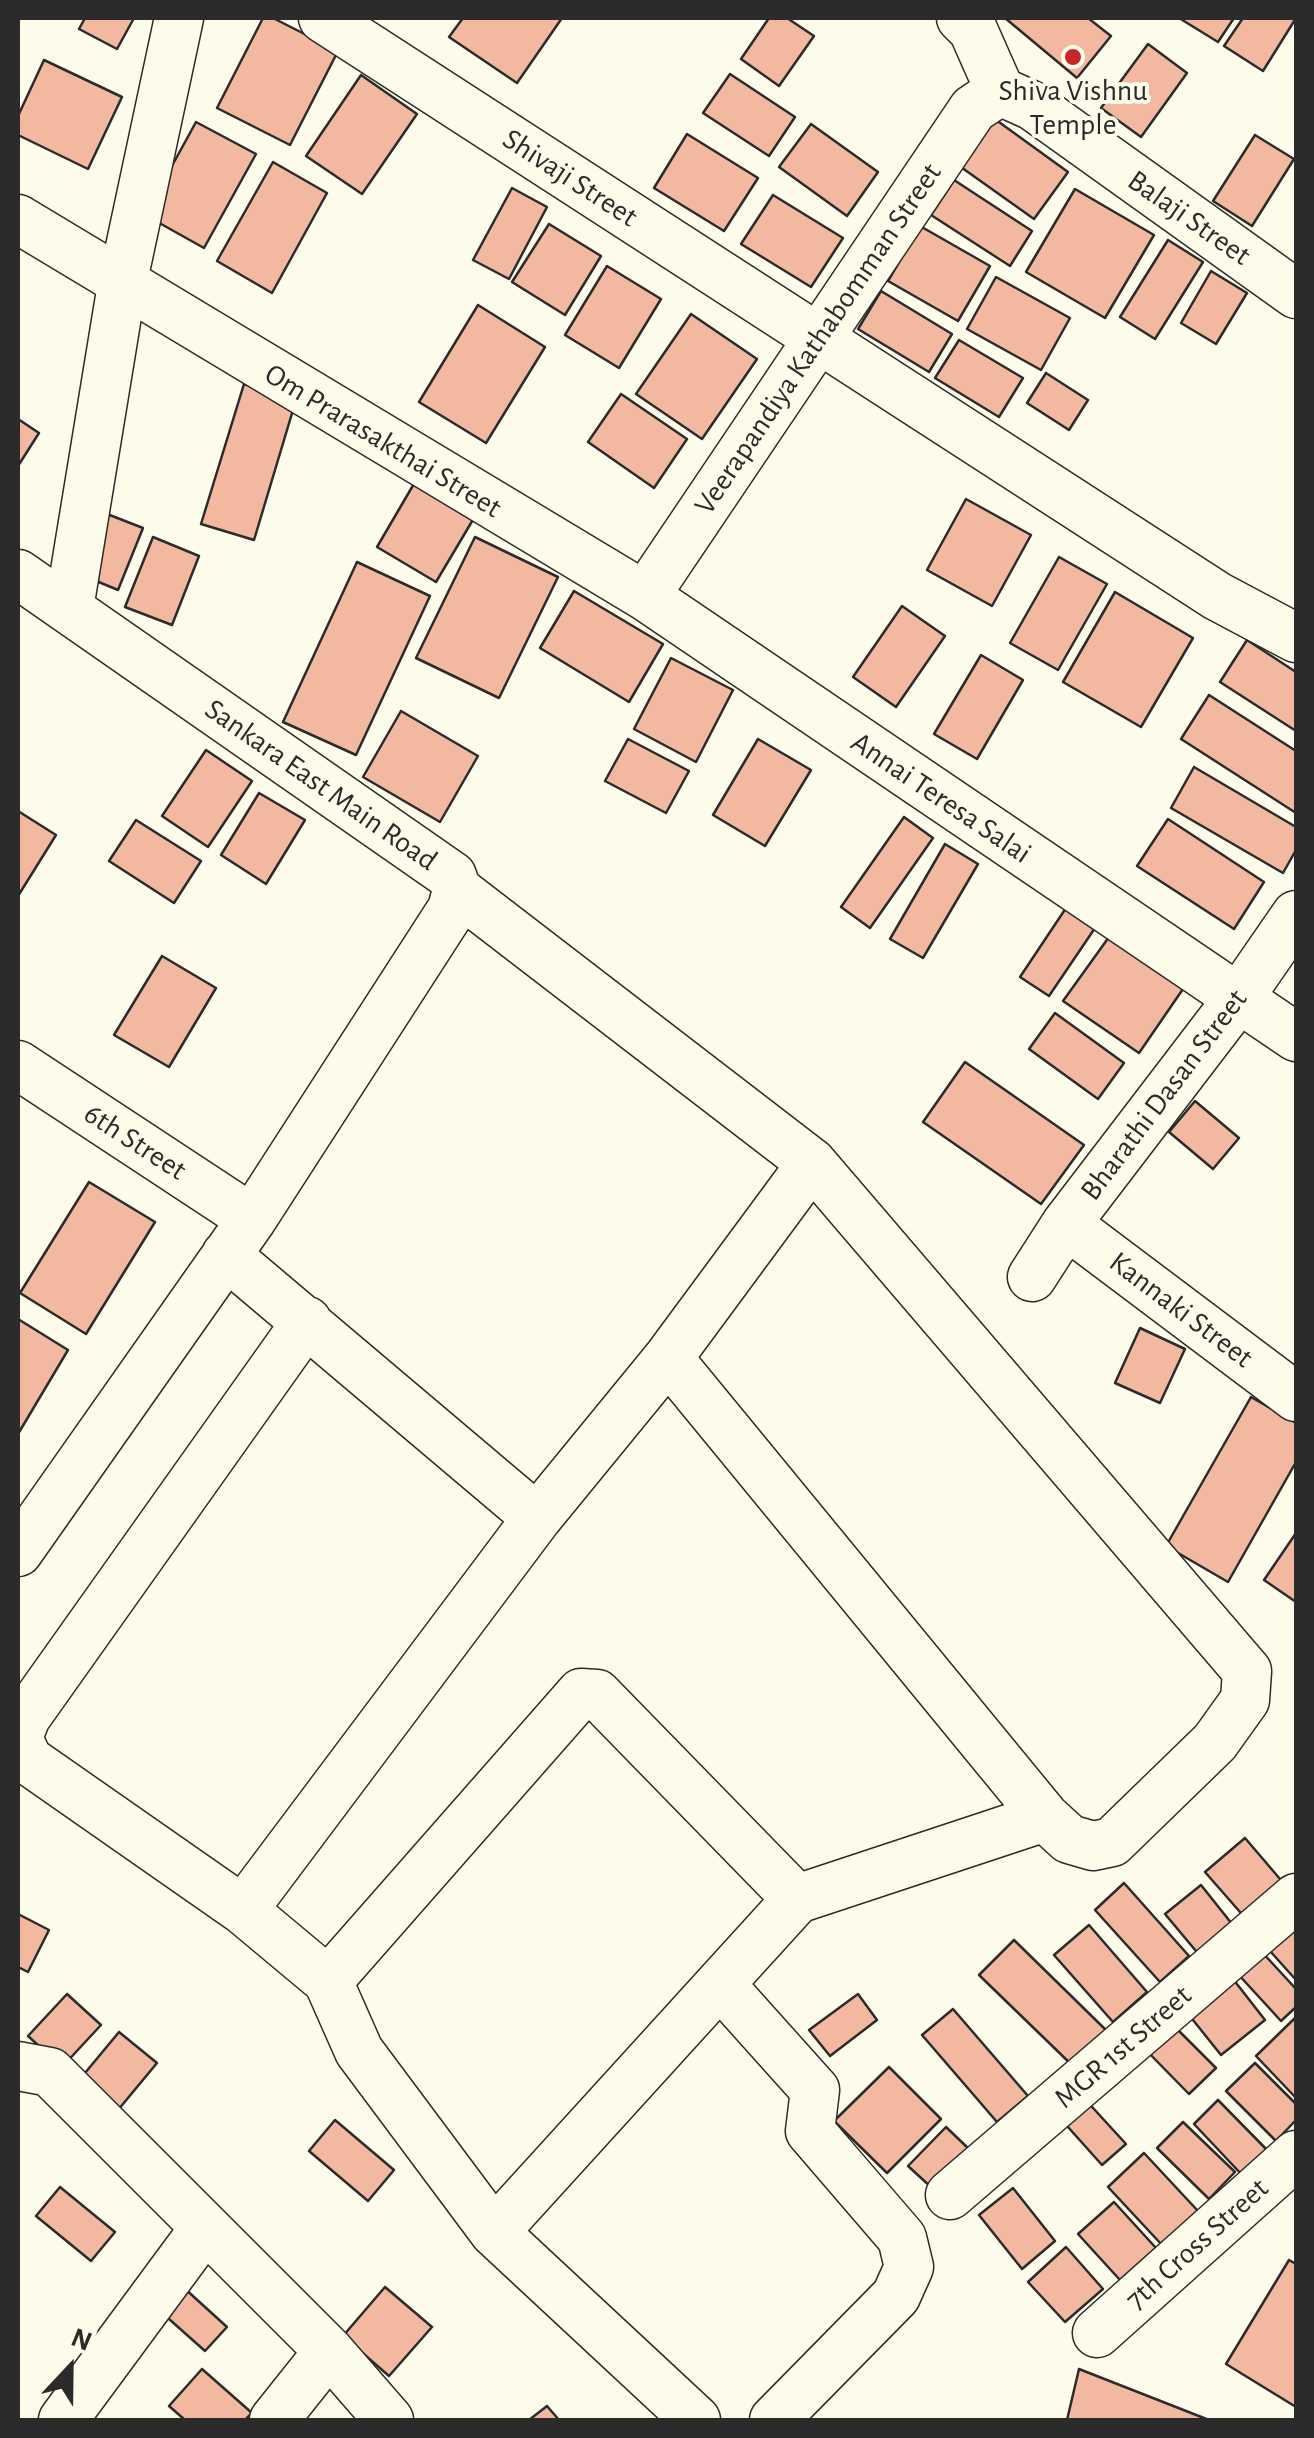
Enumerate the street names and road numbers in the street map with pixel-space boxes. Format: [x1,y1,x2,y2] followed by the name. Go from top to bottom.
[496,121,644,235] street label: Shivaji Street
[687,157,949,521] street label: Veerapandiya Kathabomman Street
[1121,163,1257,273] street label: Balaji Street
[258,356,508,526] street label: Om Prarasakthai Street
[198,691,444,879] street label: Sankara East Main Road
[844,724,1038,872] street label: Annai Teresa Salai
[1073,982,1255,1208] street label: Bharathi Dasan Street
[77,1096,193,1188] street label: 6th Street
[1102,1244,1260,1376] street label: Kannaki Street
[1047,1978,1199,2116] street label: MGR 1st Street
[1118,2170,1276,2318] street label: 7th Cross Street

